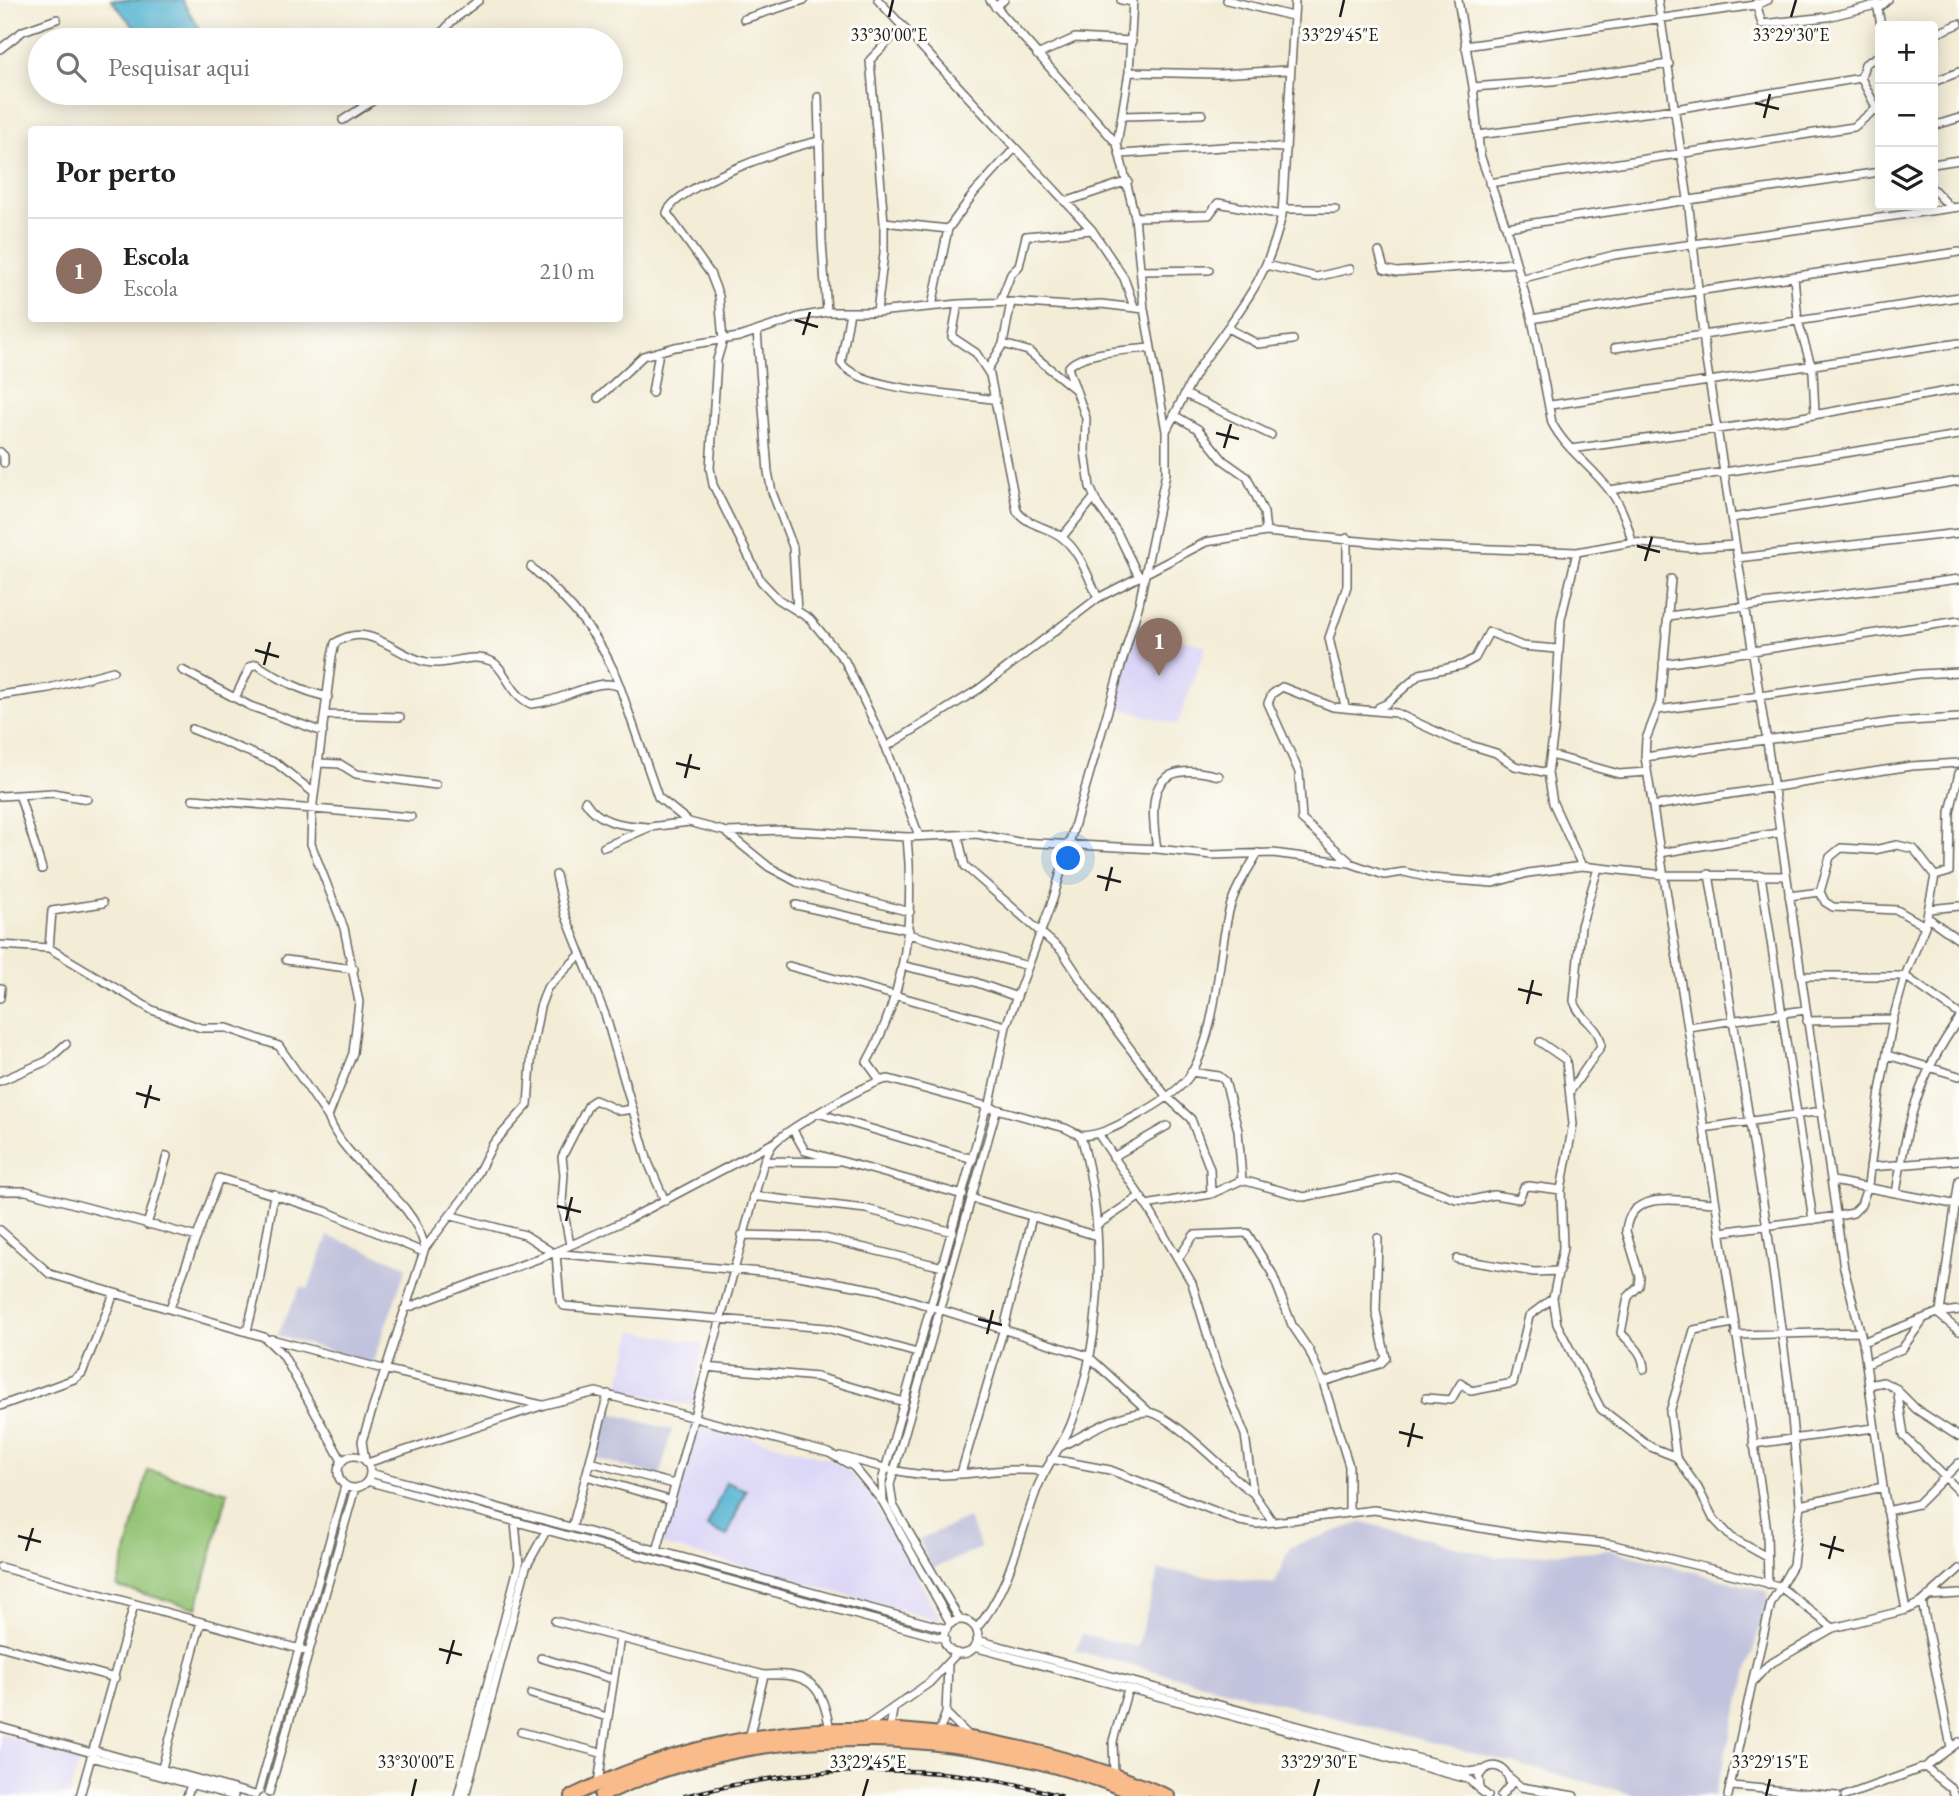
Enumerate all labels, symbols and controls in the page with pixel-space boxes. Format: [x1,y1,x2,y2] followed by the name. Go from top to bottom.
[1875,21,1938,210] map controls
[1875,21,1938,84] button: +
[851,23,927,46] text: 33°30'00"E
[1302,23,1378,46] text: 33°29'45"E
[1753,23,1829,46] text: 33°29'30"E
[28,28,623,105] search box
[52,48,90,86] icon: search
[108,50,250,84] text: Pesquisar aqui
[1875,84,1938,147] button: −
[1875,147,1938,210] button: layers
[56,152,176,191] text: Por perto
[123,239,189,273] text: Escola
[73,256,85,286] text: 1
[539,256,595,286] text: 210 m
[123,273,178,303] text: Escola
[1136,618,1182,676] pin: 1
[1051,841,1085,875] your location
[378,1750,454,1773] text: 33°30'00"E
[830,1750,906,1773] text: 33°29'45"E
[1281,1750,1357,1773] text: 33°29'30"E
[1732,1750,1808,1773] text: 33°29'15"E

